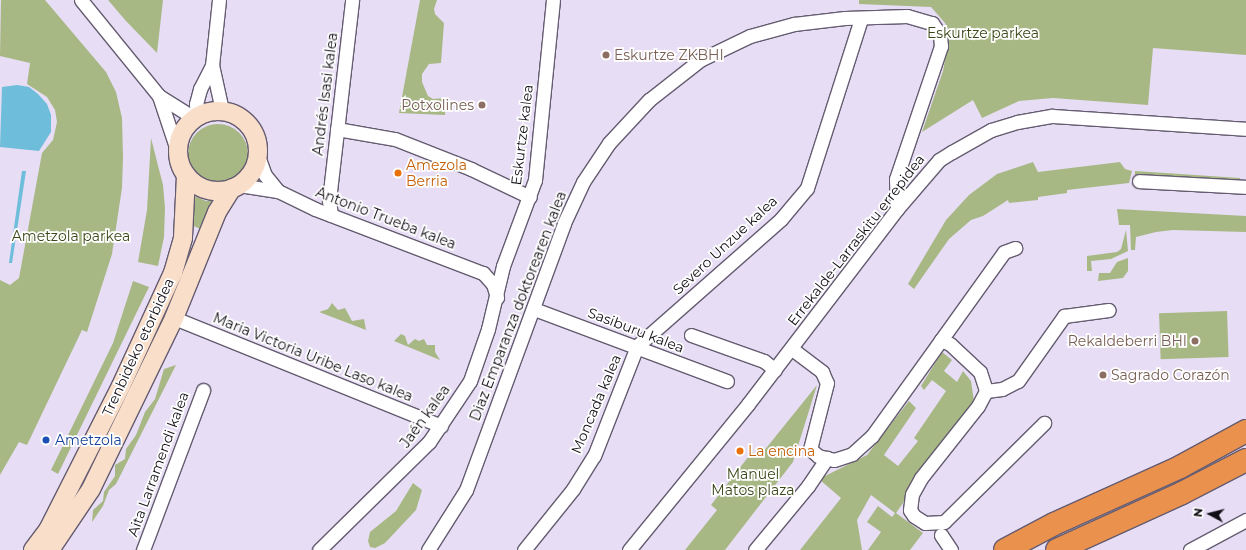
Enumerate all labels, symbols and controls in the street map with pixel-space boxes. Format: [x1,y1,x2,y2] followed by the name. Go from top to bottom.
[927,25,1039,41] park label: Eskurtze parkea
[309,32,341,156] street label: Andrés Isasi kalea
[614,47,724,63] place label: Eskurtze ZKBHI
[601,50,611,60] marker: Eskurtze ZKBHI
[507,84,537,186] street label: Eskurtze kalea
[401,97,474,113] place label: Potxolines
[477,100,487,110] marker: Potxolines
[784,151,928,329] street label: Errekalde-Larraskitu errepidea
[406,157,467,190] place label: Amezola Berria
[393,168,403,178] marker: Amezola Berria
[314,183,458,253] street label: Antonio Trueba kalea
[466,189,570,423] street label: Diaz Emparanza doktorearen kalea
[669,192,781,298] street label: Severo Unzue kalea
[12,228,130,244] park label: Ametzola parkea
[99,275,177,419] street label: Trenbideko etorbidea
[585,304,687,356] street label: Sasiburu kalea
[211,309,415,405] street label: Maria Victoria Uribe Laso kalea
[1068,333,1187,349] place label: Rekaldeberri BHI
[1190,336,1200,346] marker: Rekaldeberri BHI
[568,352,624,456] street label: Moncada kalea
[1111,367,1230,383] place label: Sagrado Corazón
[1098,370,1108,380] marker: Sagrado Corazón
[397,381,453,451] street label: Jaén kalea
[124,389,192,539] street label: Aita Larramendi kalea
[55,432,122,448] place label: Ametzola
[40,434,52,446] marker: Ametzola
[748,443,815,459] place label: La encina
[735,446,745,456] marker: La encina
[711,466,795,498] park label: Manuel Matos plaza
[1190,494,1230,534] north arrow
[1191,507,1206,518] text: N

